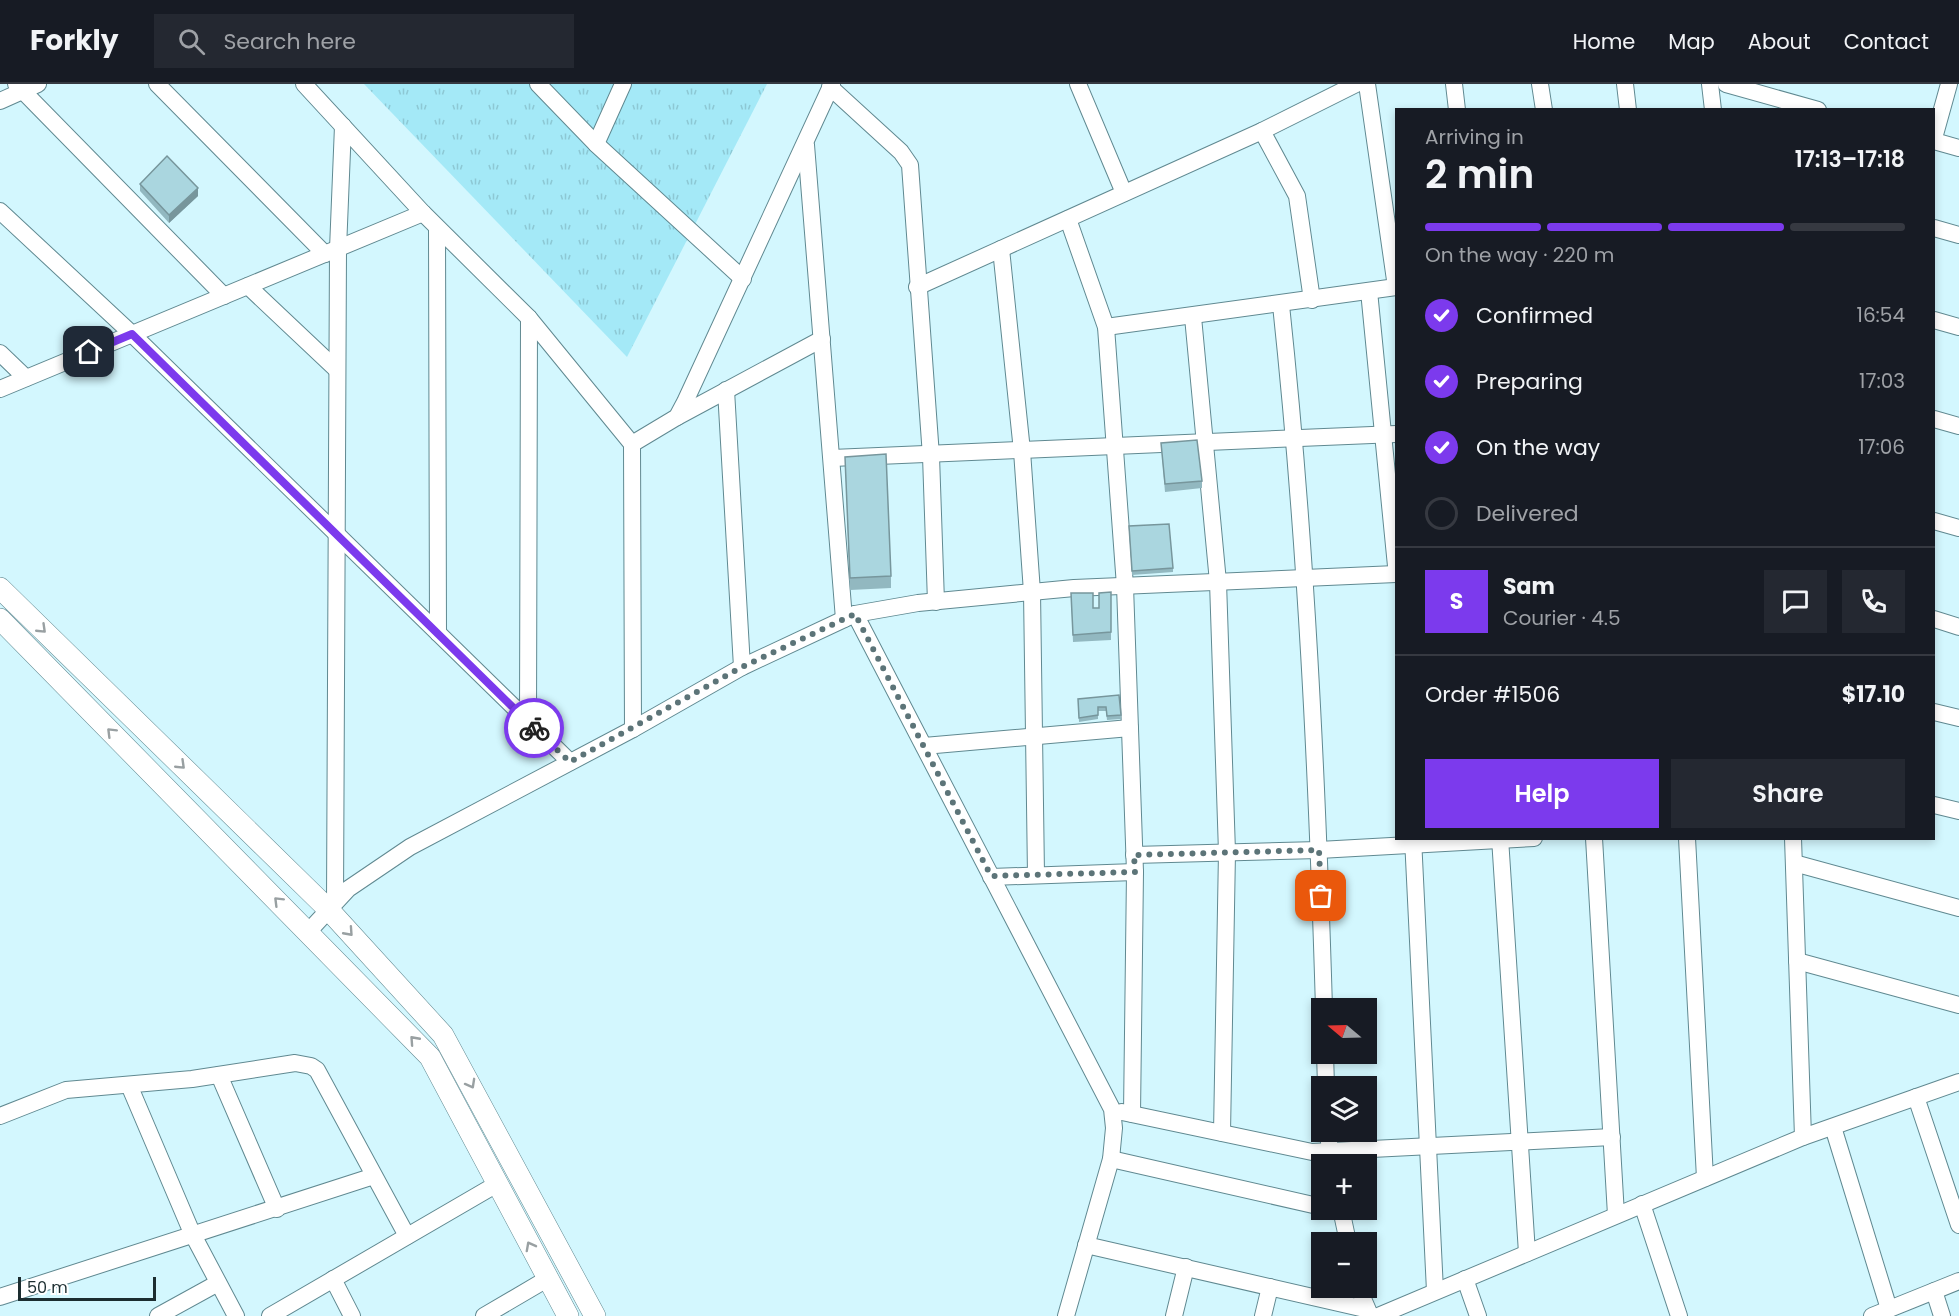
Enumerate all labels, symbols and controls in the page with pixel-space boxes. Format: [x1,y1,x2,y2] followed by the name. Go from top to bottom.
[154,14,574,68] search box
[30,21,118,60] text: Forkly
[175,25,208,58] icon: search
[223,26,356,57] text: Search here
[1573,27,1635,56] text: Home
[1668,27,1715,56] text: Map
[1748,27,1811,56] text: About
[1844,27,1929,56] text: Contact
[1425,123,1524,151] text: Arriving in
[1795,144,1905,175] text: 17:13–17:18
[1425,147,1534,202] text: 2 min
[1425,241,1614,269] text: On the way · 220 m
[1425,299,1458,332] icon: check
[1476,300,1593,331] text: Confirmed
[1857,301,1905,329] text: 16:54
[63,326,114,377] pin
[72,335,105,368] icon: home
[1425,365,1458,398] icon: check
[1476,366,1583,397] text: Preparing
[1859,367,1905,395] text: 17:03
[1425,431,1458,464] icon: check
[1476,432,1600,463] text: On the way
[1858,433,1905,461] text: 17:06
[1476,498,1579,529] text: Delivered
[1764,570,1827,633] button: chat
[1842,570,1905,633] button: phone
[1503,571,1555,602] text: Sam
[1450,586,1463,617] text: S
[1503,604,1621,632] text: Courier · 4.5
[35,622,45,633] one-way arrow
[1425,679,1560,710] text: Order #1506
[1842,679,1905,710] text: $17.10
[504,698,564,758] courier
[518,712,551,745] icon: bike
[108,728,119,739] one-way arrow
[174,758,185,769] one-way arrow
[1425,759,1659,828] button: Help
[1671,759,1905,828] button: Share
[1295,870,1346,921] pin
[1304,879,1337,912] icon: bag
[274,897,285,908] one-way arrow
[342,926,353,936] one-way arrow
[1311,998,1377,1064] north arrow
[1311,998,1377,1298] map controls
[410,1036,421,1047] one-way arrow
[1311,1076,1377,1142] button: layers
[463,1078,475,1088] one-way arrow
[1311,1154,1377,1220] button: +
[1311,1232,1377,1298] button: −
[526,1242,537,1252] one-way arrow
[18,1274,156,1302] scale bar
[27,1276,68,1299] text: 50 m

